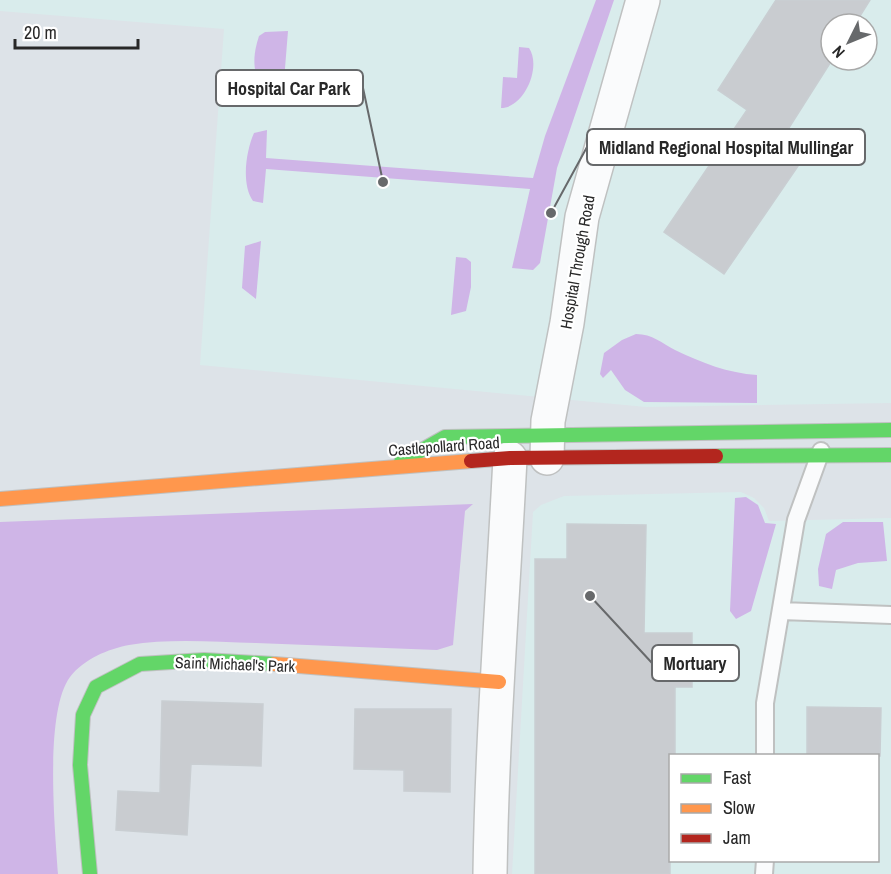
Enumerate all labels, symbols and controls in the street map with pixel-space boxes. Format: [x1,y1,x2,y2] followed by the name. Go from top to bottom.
[15,12,138,50] scale bar
[819,12,879,72] north arrow
[24,20,57,45] text: 20 m
[827,41,849,63] text: N
[216,70,363,106] callout: Hospital Car Park
[227,76,351,101] text: Hospital Car Park
[587,129,865,165] callout: Midland Regional Hospital Mullingar
[599,135,853,160] text: Midland Regional Hospital Mullingar
[554,193,600,331] street label: Hospital Through Road
[388,431,500,461] street label: Castlepollard Road
[652,645,739,681] callout: Mortuary
[175,651,296,677] street label: Saint Michael's Park
[663,651,727,676] text: Mortuary
[669,754,879,862] legend
[723,765,751,790] text: Fast
[723,795,755,820] text: Slow
[723,825,751,850] text: Jam

